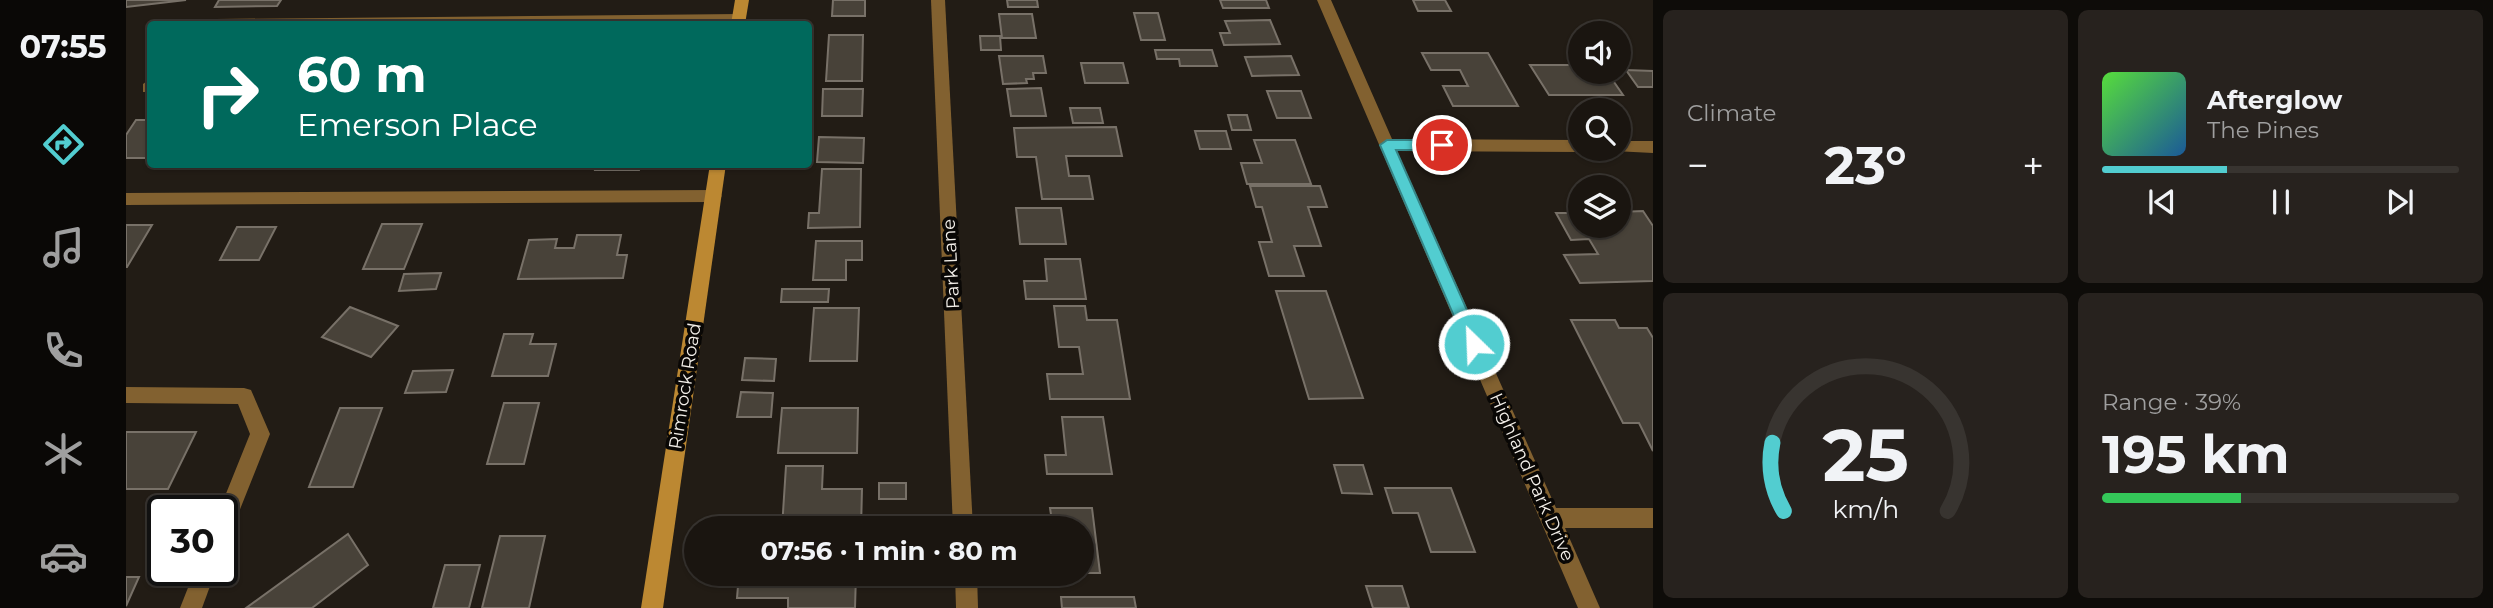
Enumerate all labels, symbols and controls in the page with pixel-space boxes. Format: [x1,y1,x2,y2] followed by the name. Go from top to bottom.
[1568,21,1631,238] map controls
[1568,21,1631,84] button: sound
[19,27,107,66] text: 07:55
[297,45,427,104] text: 60 m
[182,49,273,140] icon: right
[2207,84,2342,116] text: Afterglow
[1568,98,1631,161] button: search
[1687,99,1776,127] text: Climate
[297,105,538,144] text: Emerson Place
[1412,115,1472,175] pin
[2207,116,2319,144] text: The Pines
[39,120,88,169] icon: directions
[1423,126,1461,164] icon: arrive
[1824,134,1907,197] text: 23°
[1687,142,1709,189] text: −
[2022,142,2044,189] text: +
[1568,175,1631,238] button: layers
[2143,183,2181,221] icon: previous
[2262,183,2300,221] icon: pause
[2381,183,2419,221] icon: next
[938,218,964,310] street label: Park Lane
[39,223,88,272] icon: music
[1437,307,1511,381] position arrow
[664,321,706,451] street label: Rimrock Road
[39,326,88,375] icon: phone
[2102,388,2241,416] text: Range · 39%
[1485,390,1579,564] street label: Highland Park Drive
[1822,412,1909,500] text: 25
[2102,423,2290,486] text: 195 km
[39,429,88,478] icon: climate
[1832,494,1899,524] text: km/h
[147,495,238,586] speed limit sign: 30
[39,532,88,581] icon: car
[760,535,1018,567] text: 07:56 · 1 min · 80 m

